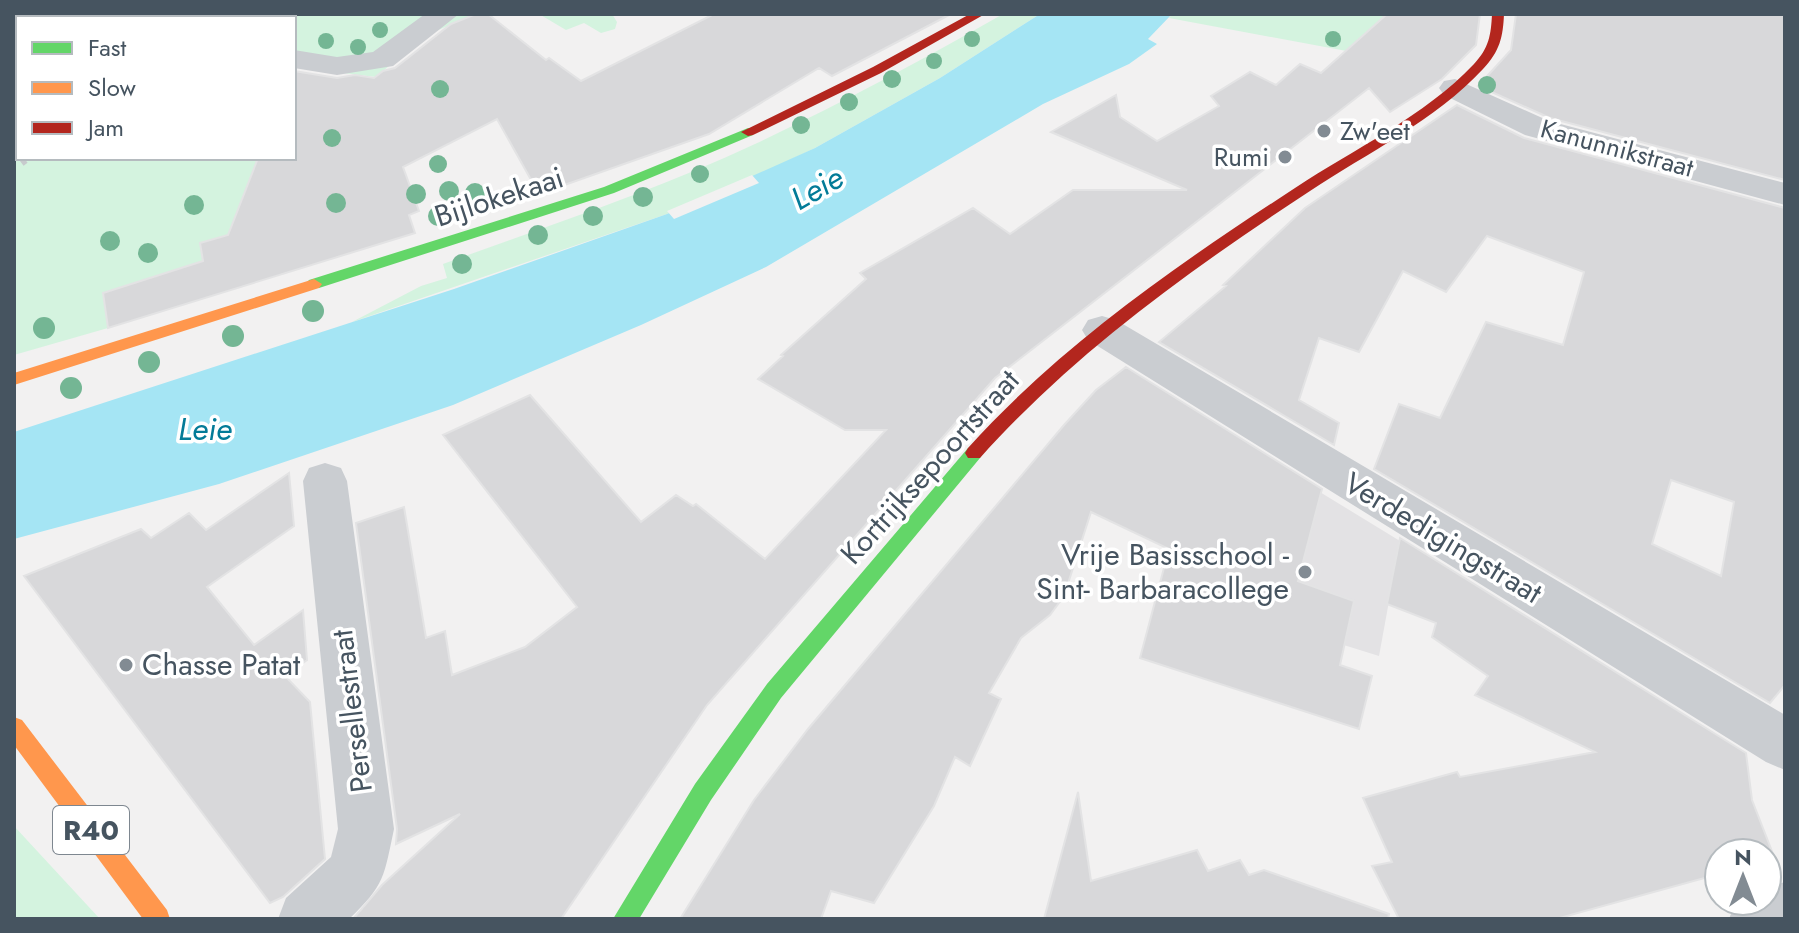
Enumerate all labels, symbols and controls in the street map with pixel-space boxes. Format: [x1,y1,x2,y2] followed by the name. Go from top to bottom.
[16,16,296,160] legend
[88,30,126,65] text: Fast
[88,70,136,105] text: Slow
[1536,109,1698,187] street label: Kanunnikstraat
[85,110,124,145] text: Jam
[1340,112,1410,150] place label: Zw'eet
[1315,122,1333,140] marker: Zw'eet
[1214,138,1269,176] place label: Rumi
[1276,148,1294,166] marker: Rumi
[429,155,569,238] street label: Bijlokekaai
[782,155,852,221] water label: Leie
[830,359,1030,574] street label: Kortrijksepoortstraat
[178,406,232,452] water label: Leie
[1336,461,1551,614] street label: Verdedigingstraat
[1036,533,1290,610] place label: Vrije Basisschool - Sint- Barbaracollege
[1296,563,1314,581] marker: Vrije Basisschool - Sint- Barbaracollege
[320,626,383,795] street label: Persellestraat
[142,643,301,686] place label: Chasse Patat
[117,656,135,674] marker: Chasse Patat
[53,806,129,854] road number: R40
[1703,837,1783,917] north arrow
[1734,841,1752,873] text: N

